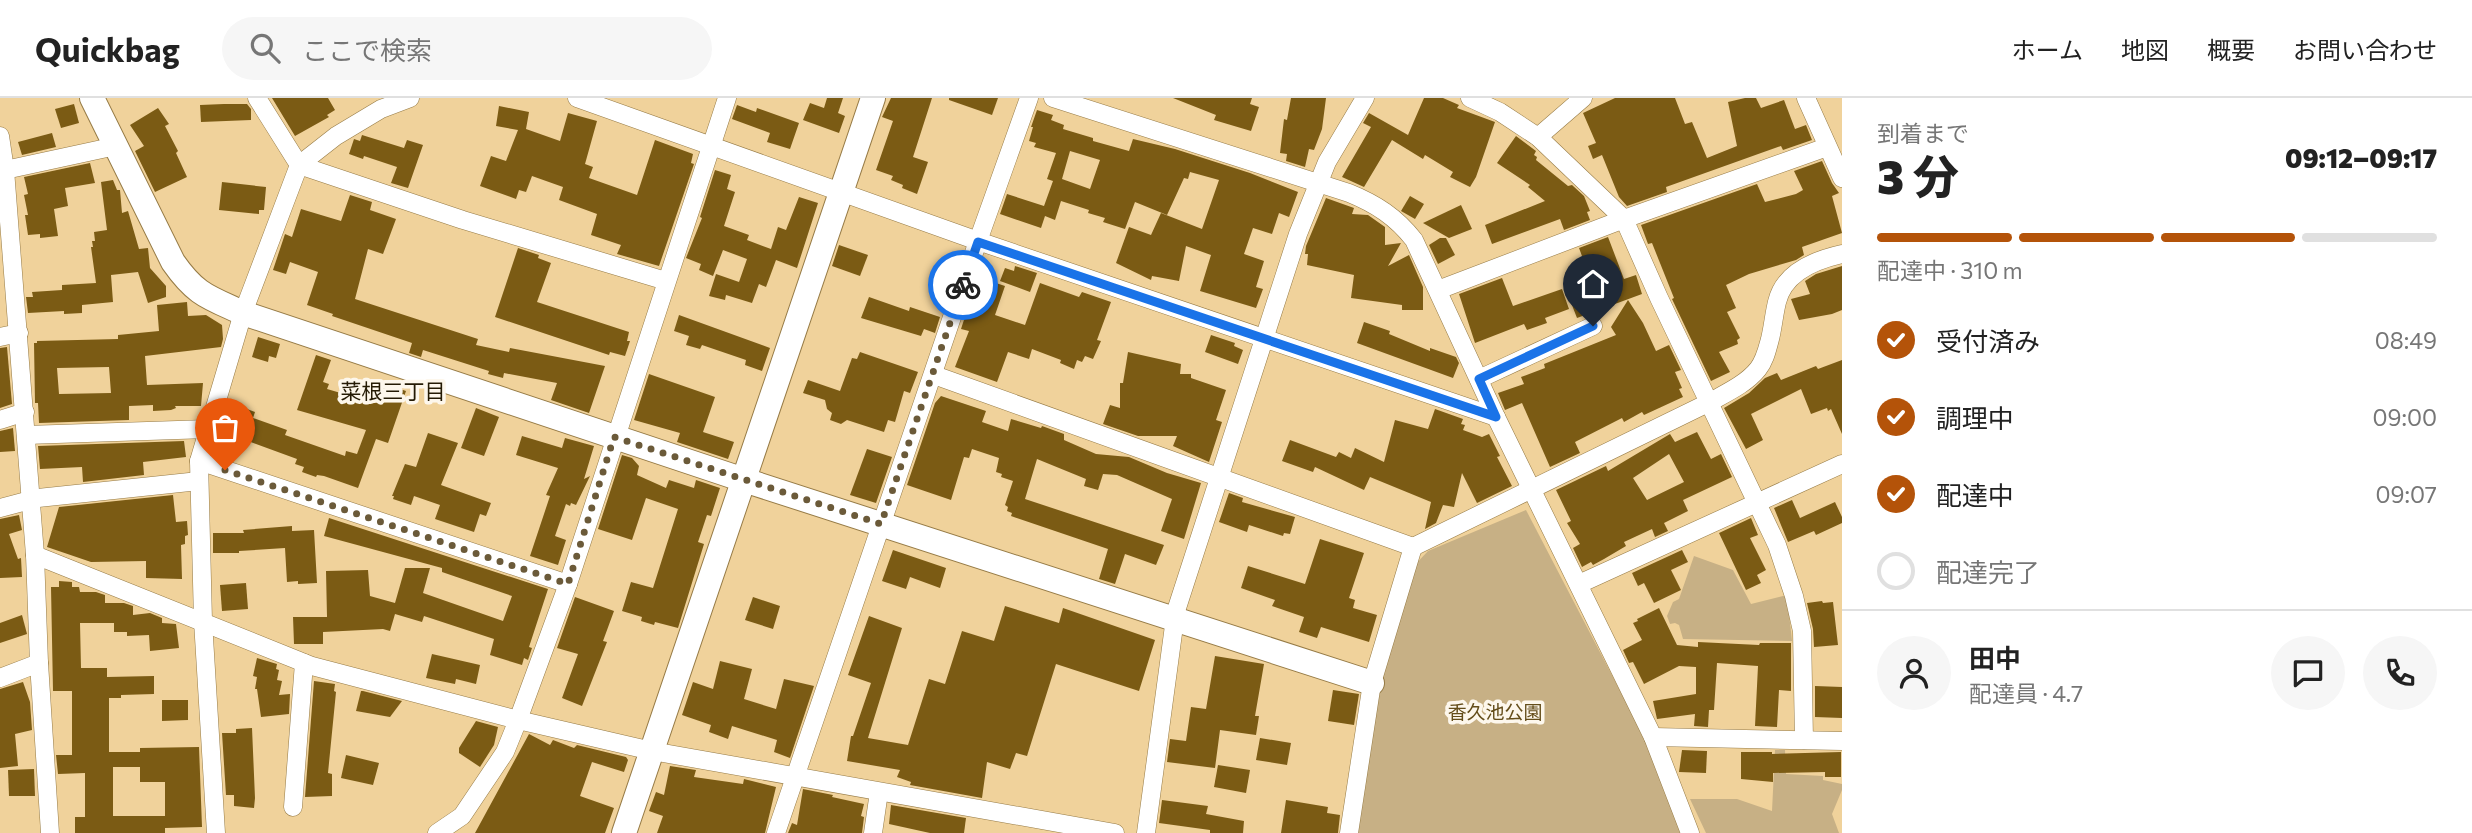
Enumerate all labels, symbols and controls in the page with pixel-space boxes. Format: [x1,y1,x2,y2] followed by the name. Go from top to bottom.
[222,17,712,80] search box
[35,28,180,69] text: Quickbag
[246,29,284,67] icon: search
[302,34,432,65] text: ここで検索
[2012,35,2083,64] text: ホーム
[2121,35,2169,64] text: 地図
[2207,35,2255,64] text: 概要
[2293,35,2437,64] text: お問い合わせ
[1877,119,1969,147] text: 到着まで
[2285,142,2437,173] text: 09:12–09:17
[1877,147,1959,203] text: 3 分
[928,250,998,320] courier
[1563,254,1623,326] pin
[1877,256,2023,284] text: 配達中 · 310 m
[1574,265,1612,303] icon: home
[944,266,982,304] icon: bike
[1877,321,1915,359] icon: check
[1936,325,2040,356] text: 受付済み
[2375,326,2437,354] text: 08:49
[341,378,446,403] district label: 菜根三丁目
[195,398,255,470] pin
[1877,398,1915,436] icon: check
[1936,402,2014,433] text: 調理中
[2373,403,2437,431] text: 09:00
[206,409,244,447] icon: bag
[1877,475,1915,513] icon: check
[1936,479,2014,510] text: 配達中
[2376,480,2437,508] text: 09:07
[1936,556,2040,587] text: 配達完了
[1877,636,1951,710] button: person
[2271,636,2345,710] button: chat
[2363,636,2437,710] button: phone
[1969,642,2021,673] text: 田中
[1969,679,2083,707] text: 配達員 · 4.7
[1447,700,1543,723] park label: 香久池公園

